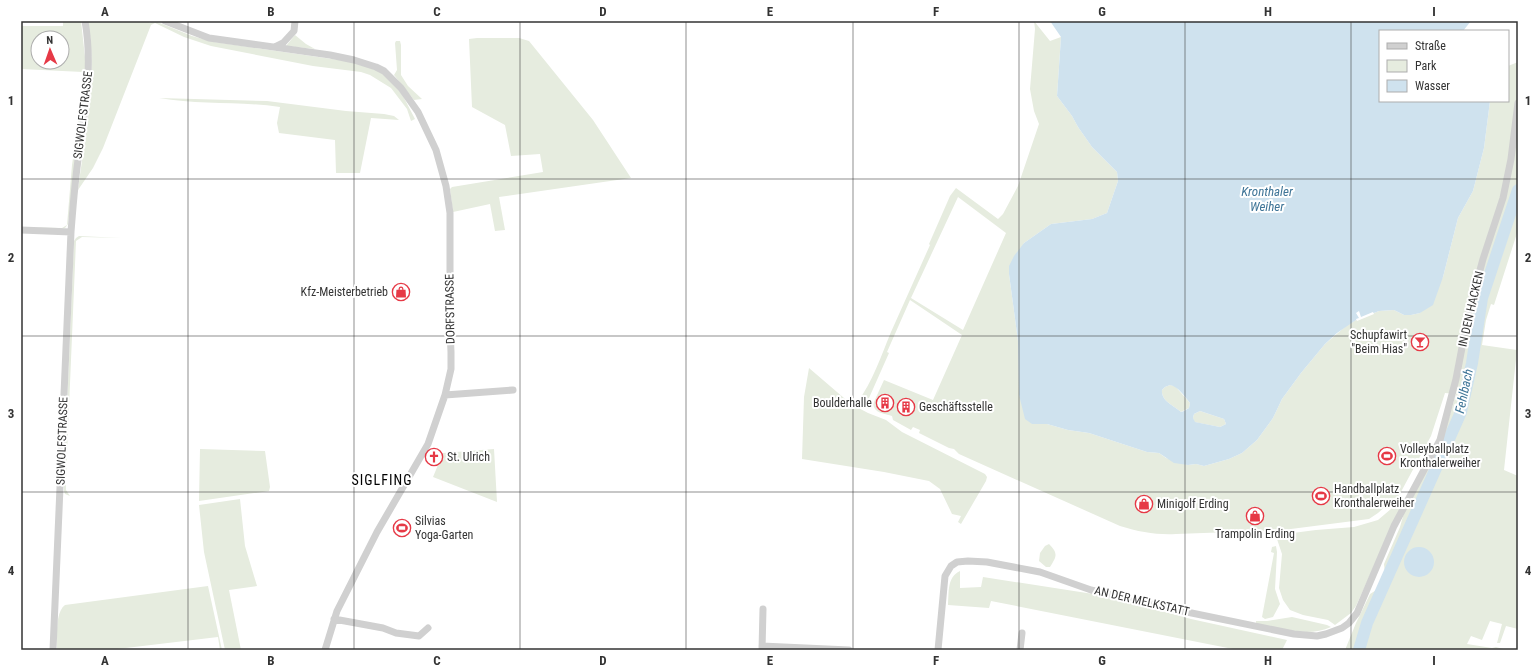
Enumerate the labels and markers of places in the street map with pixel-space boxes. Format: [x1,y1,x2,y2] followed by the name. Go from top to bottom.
[391,282,411,302] shop icon: Kfz-Meisterbetrieb
[301,285,388,299] place label: Kfz-Meisterbetrieb
[1350,328,1407,356] place label: Schupfawirt "Beim Hias"
[1410,332,1430,352] bar icon: Schupfawirt "Beim Hias"
[875,393,895,413] building icon: Boulderhalle
[813,396,872,410] place label: Boulderhalle
[896,397,916,417] building icon: Geschäftsstelle
[919,400,993,414] place label: Geschäftsstelle
[1400,442,1481,470] place label: Volleyballplatz Kronthalerweiher
[1377,446,1397,466] sports icon: Volleyballplatz Kronthalerweiher
[424,447,444,467] church icon: St. Ulrich
[447,450,490,464] place label: St. Ulrich
[1334,482,1415,510] place label: Handballplatz Kronthalerweiher
[1311,486,1331,506] sports icon: Handballplatz Kronthalerweiher
[1134,494,1154,514] shop icon: Minigolf Erding
[1157,497,1229,511] place label: Minigolf Erding
[1245,506,1265,526] shop icon: Trampolin Erding
[415,514,474,542] place label: Silvias Yoga-Garten
[392,518,412,538] sports icon: Silvias Yoga-Garten
[1215,527,1295,541] place label: Trampolin Erding

